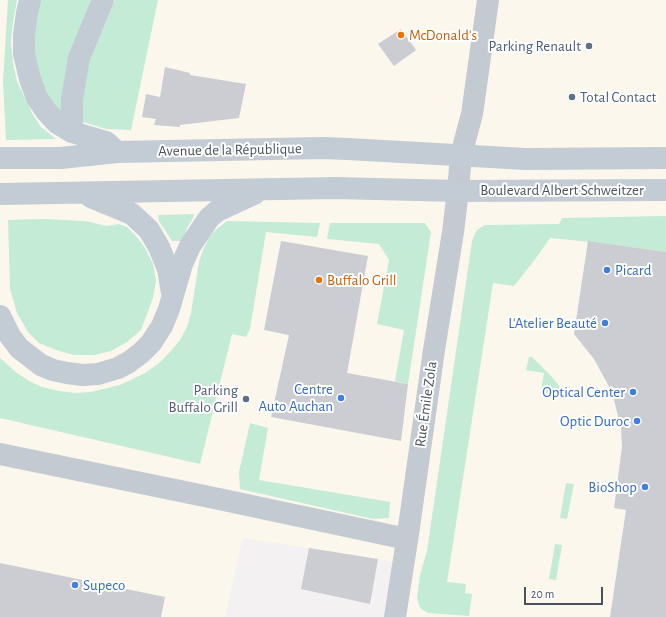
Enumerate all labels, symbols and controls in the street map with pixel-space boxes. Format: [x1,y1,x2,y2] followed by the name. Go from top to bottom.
[409,26,477,44] place label: McDonald's
[396,30,406,40] marker: McDonald's
[488,37,581,55] place label: Parking Renault
[584,41,594,51] marker: Parking Renault
[580,88,656,106] place label: Total Contact
[567,92,577,102] marker: Total Contact
[158,140,302,160] street label: Avenue de la République
[480,181,644,199] street label: Boulevard Albert Schweitzer
[615,261,651,279] place label: Picard
[602,265,612,275] marker: Picard
[327,271,397,289] place label: Buffalo Grill
[314,275,324,285] marker: Buffalo Grill
[508,314,597,332] place label: L'Atelier Beauté
[600,318,610,328] marker: L'Atelier Beauté
[411,360,441,448] street label: Rue Émile Zola
[258,380,333,415] place label: Centre Auto Auchan
[168,381,238,416] place label: Parking Buffalo Grill
[542,383,625,401] place label: Optical Center
[628,387,638,397] marker: Optical Center
[336,393,346,403] marker: Centre Auto Auchan
[241,394,251,404] marker: Parking Buffalo Grill
[560,412,629,430] place label: Optic Duroc
[632,416,642,426] marker: Optic Duroc
[588,478,637,496] place label: BioShop
[640,482,650,492] marker: BioShop
[83,576,125,594] place label: Supeco
[526,579,605,605] scale bar
[70,580,80,590] marker: Supeco
[531,588,554,600] text: 20 m

